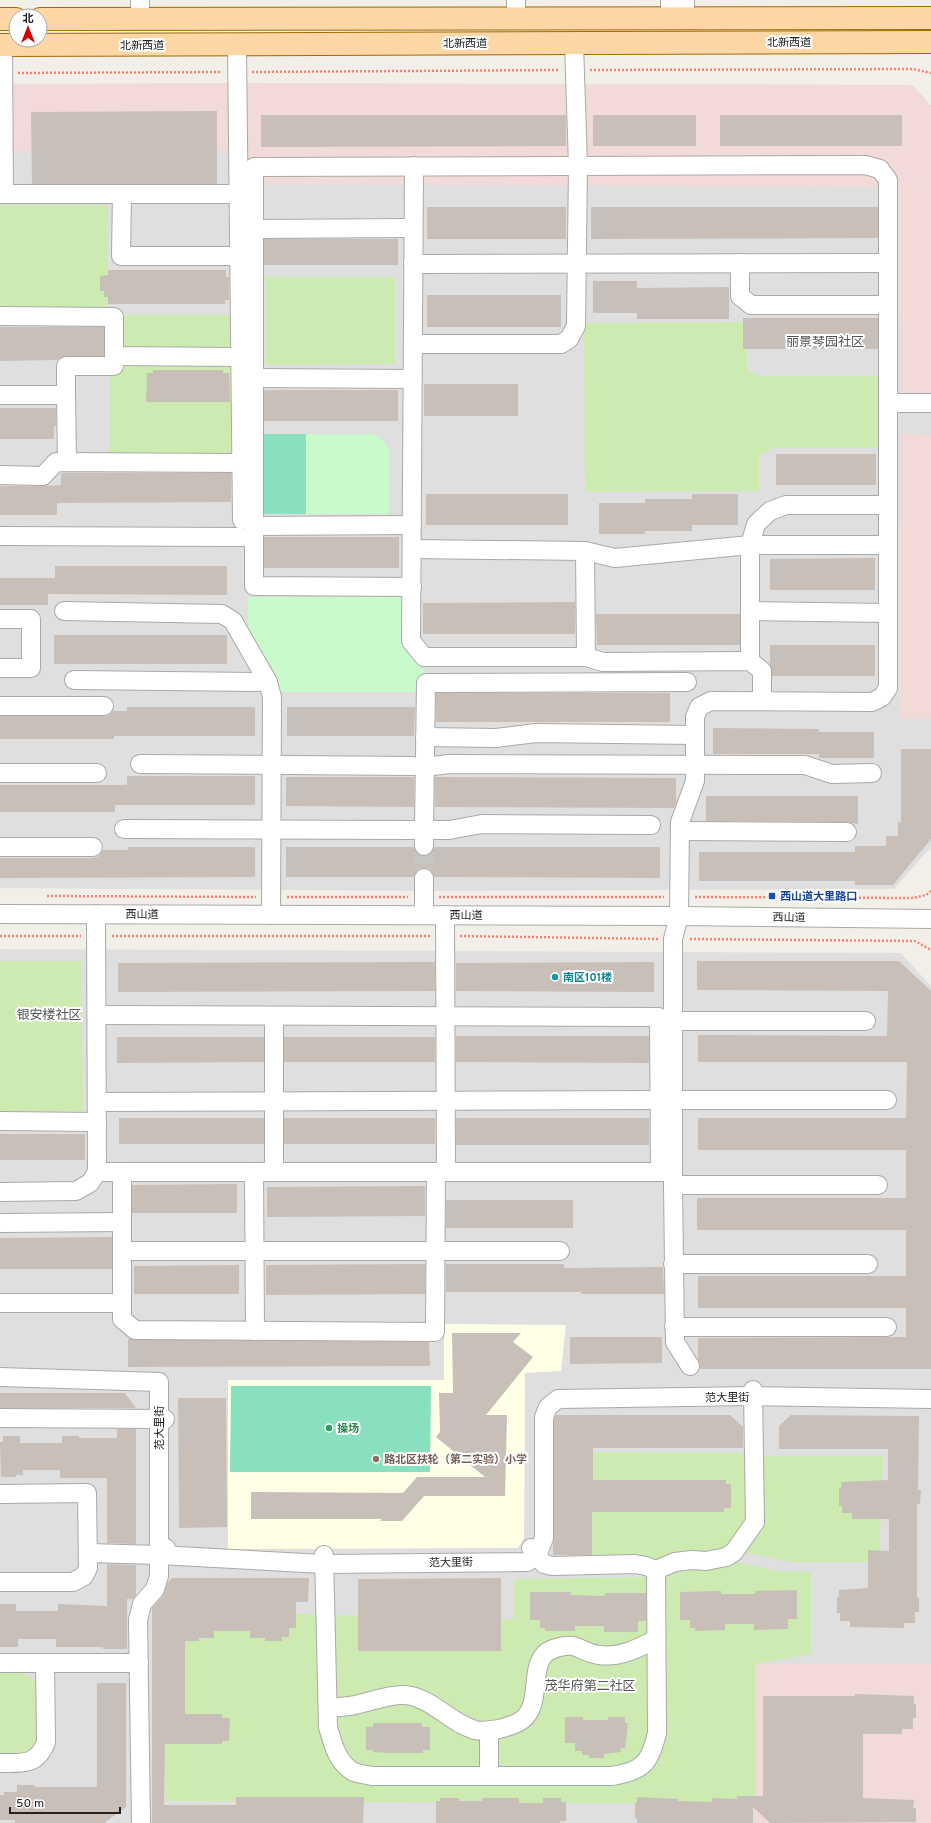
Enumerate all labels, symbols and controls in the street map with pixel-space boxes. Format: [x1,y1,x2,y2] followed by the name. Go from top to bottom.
[8,8,48,48] north arrow
[23,12,34,26] text: 北
[767,36,811,50] street label: 北新西道
[443,37,487,51] street label: 北新西道
[120,39,164,53] street label: 北新西道
[786,335,864,351] district label: 丽景琴园社区
[780,890,857,904] place label: 西山道大里路口
[767,891,777,901] marker: 西山道大里路口
[126,908,159,922] street label: 西山道
[450,909,483,923] street label: 西山道
[772,911,806,925] street label: 西山道
[563,971,612,985] place label: 南区101楼
[550,972,560,982] marker: 南区101楼
[16,1008,82,1024] district label: 银安楼社区
[705,1391,749,1405] street label: 范大里街
[153,1406,167,1450] street label: 范大里街
[337,1422,359,1436] place label: 操场
[324,1423,334,1433] marker: 操场
[384,1453,527,1467] place label: 路北区扶轮（第二实验）小学
[371,1454,381,1464] marker: 路北区扶轮（第二实验）小学
[429,1556,473,1570] street label: 范大里街
[544,1678,636,1695] district label: 茂华府第二社区
[10,1789,120,1815] scale bar
[16,1796,44,1812] text: 50 m

